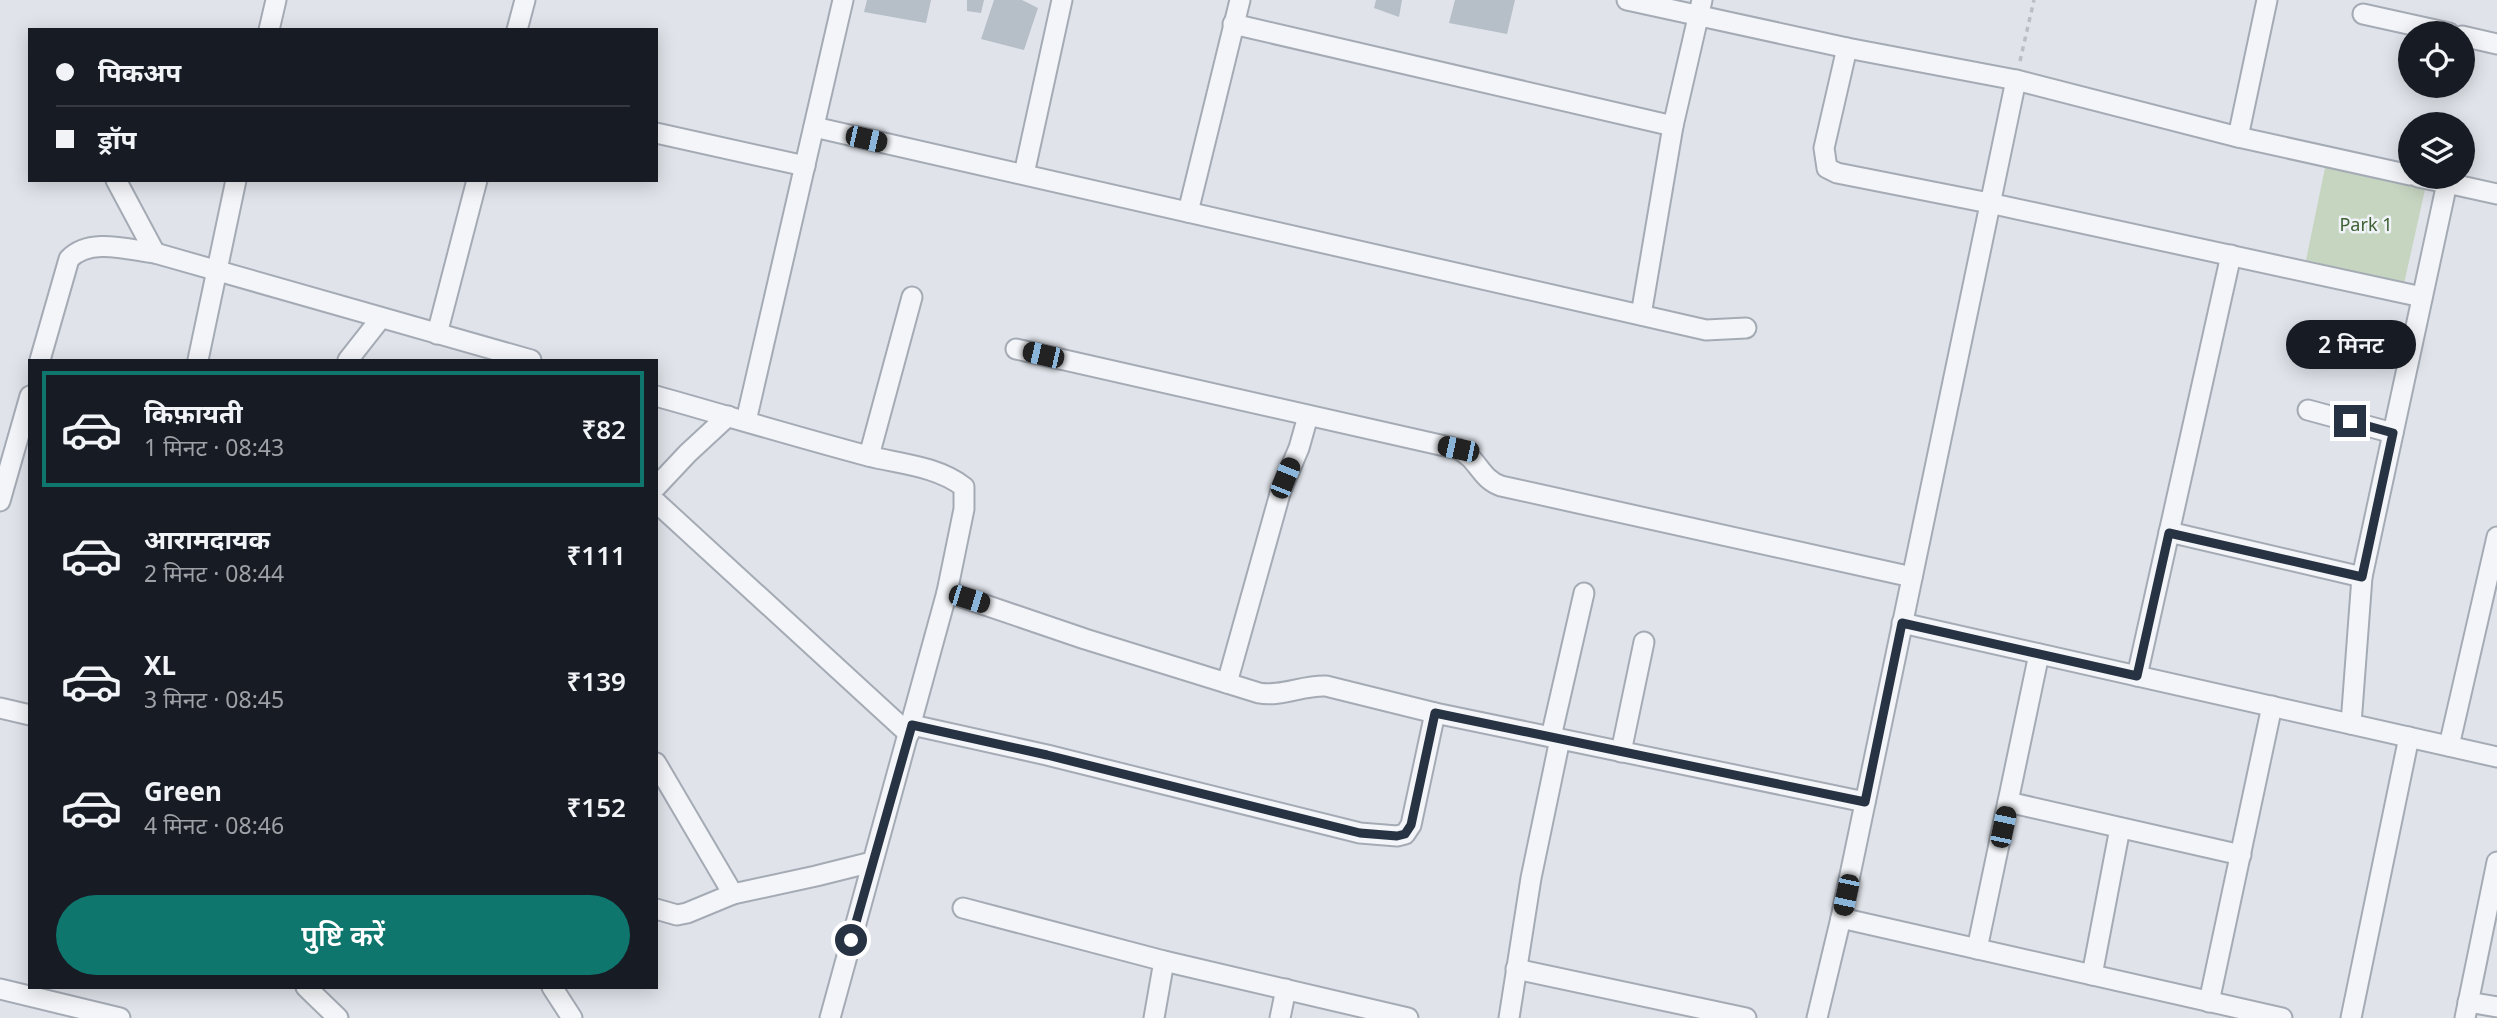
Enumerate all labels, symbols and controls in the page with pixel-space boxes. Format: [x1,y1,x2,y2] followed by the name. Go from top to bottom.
[2398,21,2475,189] map controls
[2398,21,2475,98] button: locate
[98,54,181,90] text: पिकअप
[2398,112,2475,189] button: layers
[98,121,136,157] text: ड्रॉप
[844,124,889,154] car
[2339,212,2393,236] park label: Park 1
[2285,320,2415,368] callout: 2 मिनट
[2318,328,2384,360] text: 2 मिनट
[1021,340,1066,370] car
[144,395,243,431] text: किफ़ायती
[60,398,123,461] icon: car
[2334,405,2366,437] route end
[581,411,626,447] text: ₹82
[144,431,284,463] text: 1 मिनट · 08:43
[1436,434,1481,464] car
[1268,455,1303,501] car
[144,521,270,557] text: आरामदायक
[60,524,123,587] icon: car
[567,537,626,573] text: ₹111
[144,557,284,589] text: 2 मिनट · 08:44
[946,583,993,615] car
[144,647,176,683] text: XL
[60,650,123,713] icon: car
[567,663,626,699] text: ₹139
[144,683,284,715] text: 3 मिनट · 08:45
[144,773,222,809] text: Green
[60,776,123,839] icon: car
[567,789,626,825] text: ₹152
[1989,804,2018,850] car
[144,809,284,841] text: 4 मिनट · 08:46
[1832,872,1861,918] car
[56,895,630,975] button: पुष्टि करें
[835,924,867,956] route start

